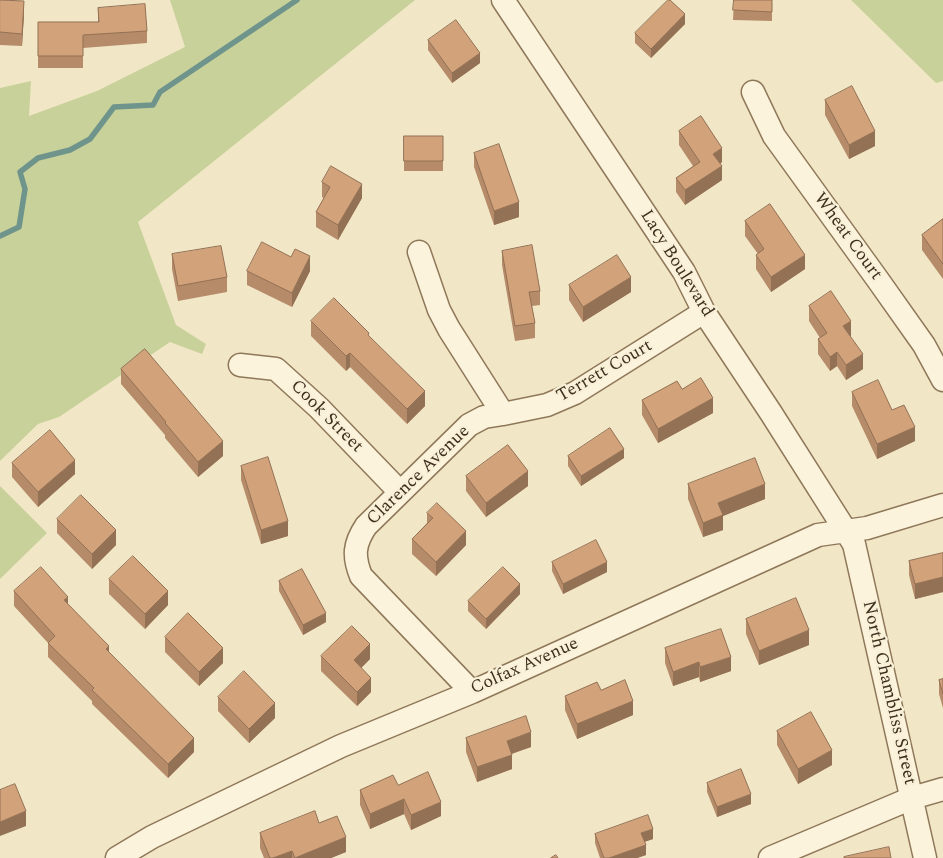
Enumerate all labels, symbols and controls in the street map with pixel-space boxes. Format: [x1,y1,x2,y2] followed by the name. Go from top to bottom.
[808,189,886,285] street label: Wheat Court
[634,206,718,322] street label: Lacy Boulevard
[553,336,657,408] street label: Terrett Court
[285,376,367,458] street label: Cook Street
[363,421,475,531] street label: Clarence Avenue
[856,599,920,787] street label: North Chambliss Street
[468,634,582,700] street label: Colfax Avenue

